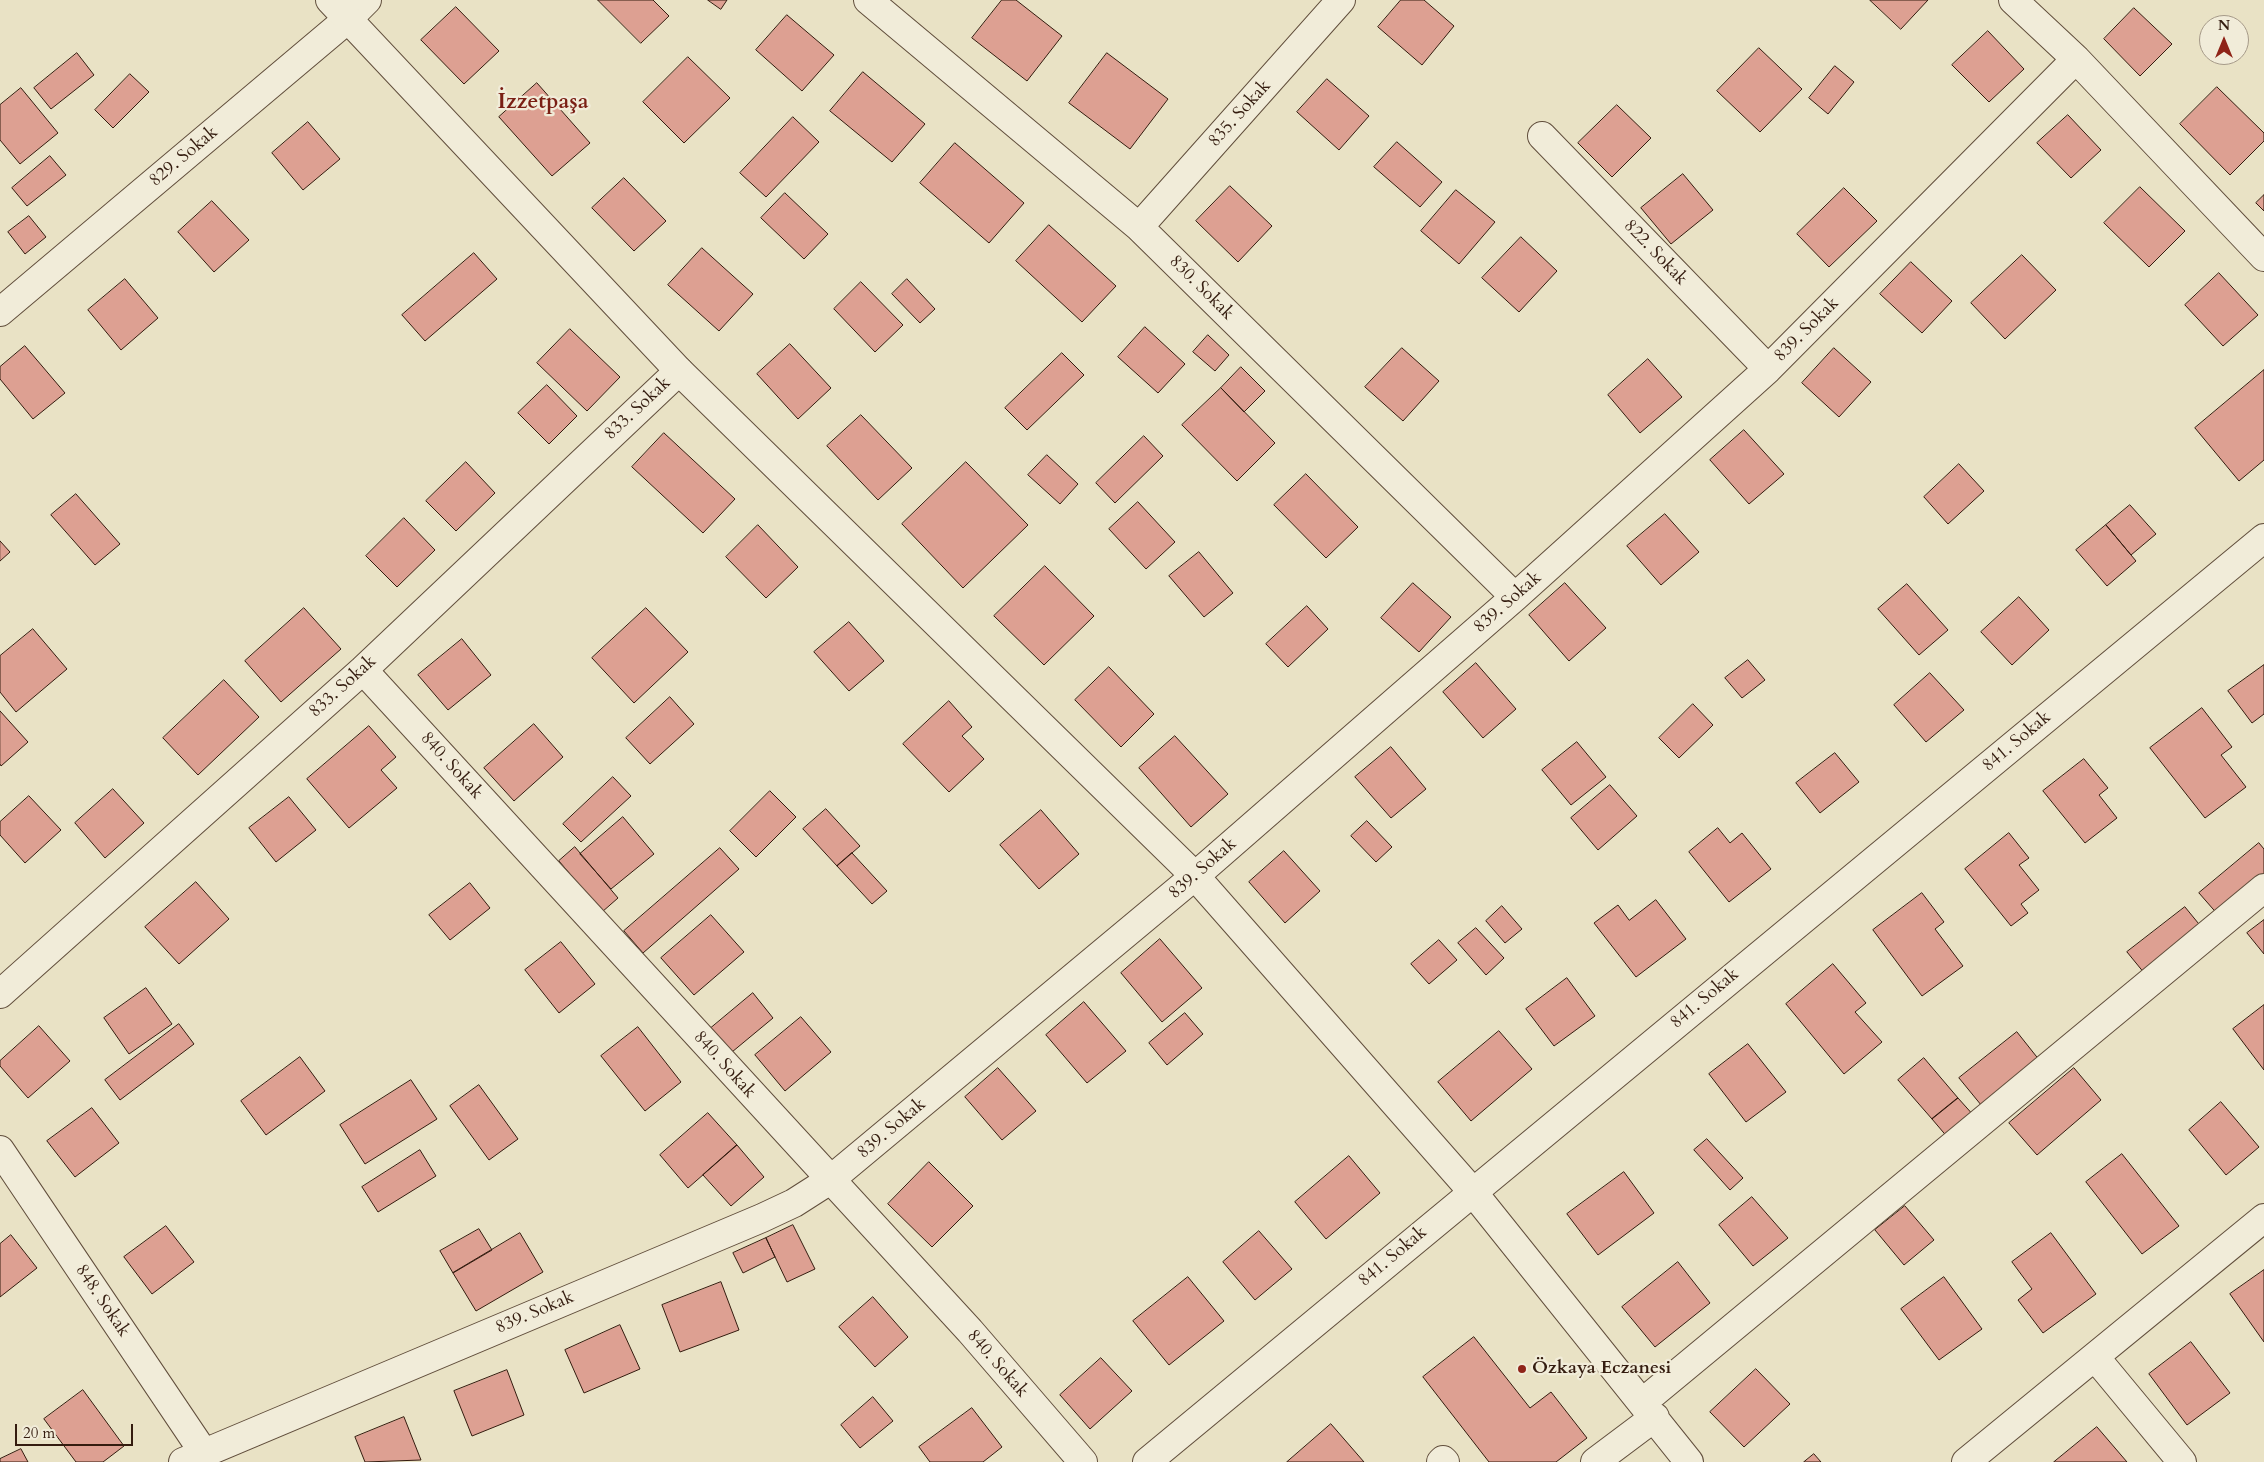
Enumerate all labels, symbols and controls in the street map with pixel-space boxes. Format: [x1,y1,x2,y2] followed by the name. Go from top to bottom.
[2199,15,2249,65] north arrow
[2218,16,2230,35] text: N
[1204,76,1276,152] street label: 835. Sokak
[497,90,589,116] district label: İzzetpaşa
[145,122,223,192] street label: 829. Sokak
[1618,216,1692,290] street label: 822. Sokak
[1164,251,1238,325] street label: 830. Sokak
[1770,293,1844,367] street label: 839. Sokak
[600,373,676,445] street label: 833. Sokak
[1470,568,1546,638] street label: 839. Sokak
[305,651,381,723] street label: 833. Sokak
[1978,707,2056,777] street label: 841. Sokak
[415,728,487,804] street label: 840. Sokak
[1165,834,1241,904] street label: 839. Sokak
[1666,964,1744,1034] street label: 841. Sokak
[688,1027,760,1103] street label: 840. Sokak
[853,1094,931,1164] street label: 839. Sokak
[1354,1222,1432,1292] street label: 841. Sokak
[70,1261,134,1341] street label: 848. Sokak
[493,1287,577,1339] street label: 839. Sokak
[962,1326,1032,1402] street label: 840. Sokak
[1532,1358,1671,1380] place label: Özkaya Eczanesi
[1516,1363,1528,1375] marker: Özkaya Eczanesi
[18,1414,135,1446] scale bar
[23,1423,55,1443] text: 20 m

